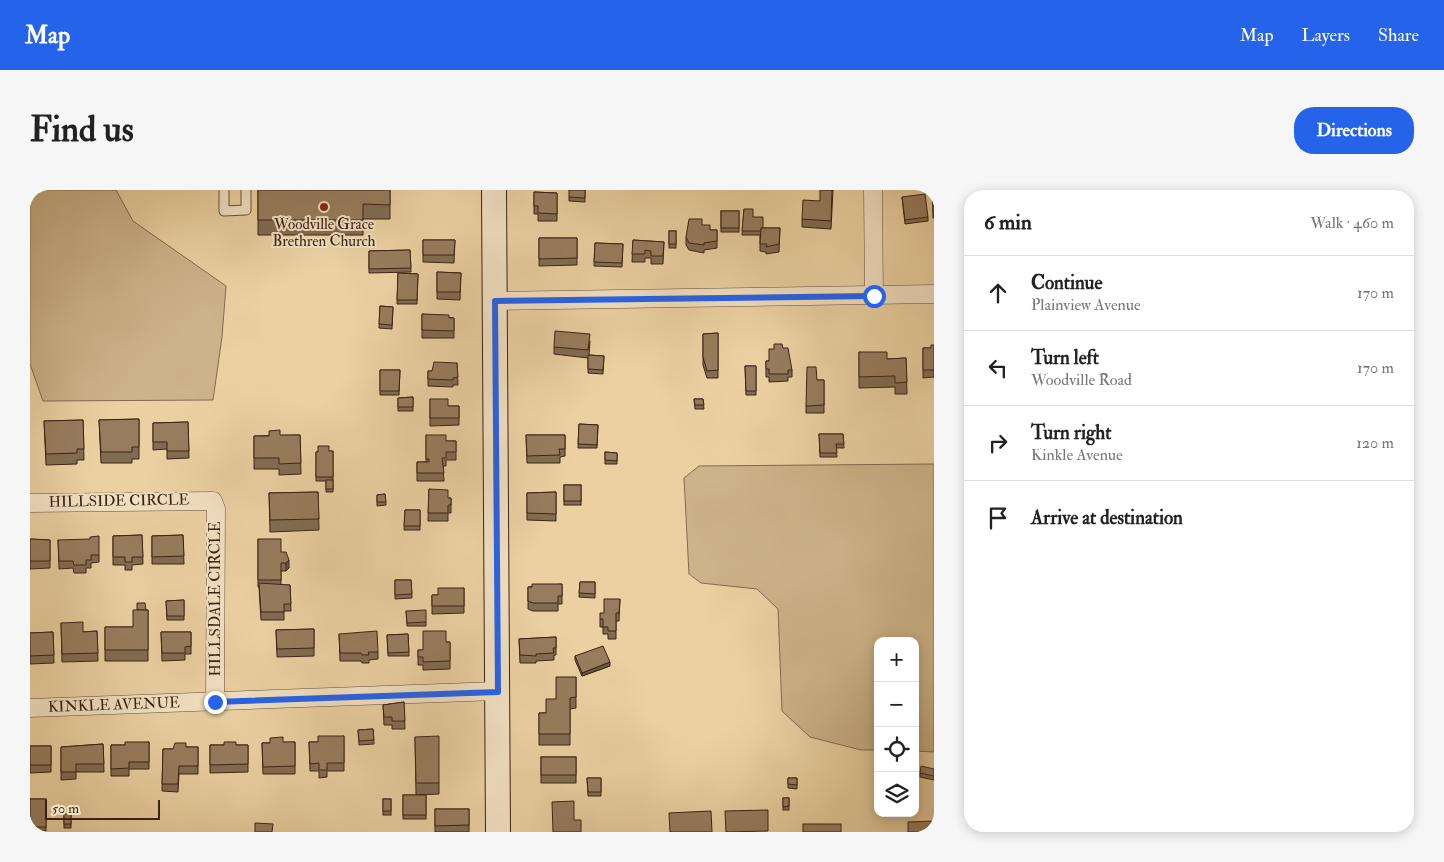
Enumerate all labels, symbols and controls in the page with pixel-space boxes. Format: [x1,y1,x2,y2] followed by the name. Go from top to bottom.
[25,20,70,51] text: Map
[1240,24,1274,47] text: Map
[1302,24,1350,47] text: Layers
[1378,24,1419,47] text: Share
[1294,107,1414,154] button: Directions
[30,108,134,152] text: Find us
[318,201,330,213] marker: Woodville Grace Brethren Church
[984,209,1032,236] text: 6 min
[1310,213,1394,233] text: Walk · 460 m
[273,215,376,251] place label: Woodville Grace Brethren Church
[1031,271,1102,295] text: Continue
[984,279,1012,307] icon: ahead
[1357,283,1394,303] text: 170 m
[863,285,886,308] route start
[1031,295,1141,315] text: Plainview Avenue
[1031,346,1099,370] text: Turn left
[984,354,1012,382] icon: left
[1357,358,1394,378] text: 170 m
[1031,370,1132,390] text: Woodville Road
[1031,421,1111,445] text: Turn right
[984,429,1012,457] icon: right
[1356,433,1394,453] text: 120 m
[1031,445,1123,465] text: Kinkle Avenue
[49,490,190,512] street label: HILLSIDE CIRCLE
[984,504,1012,532] icon: arrive
[1031,506,1183,530] text: Arrive at destination
[206,521,225,676] street label: HILLSDALE CIRCLE
[874,637,919,817] map controls
[874,637,919,682] button: +
[874,682,919,727] button: −
[204,691,227,714] route end
[48,693,181,717] street label: KINKLE AVENUE
[874,727,919,772] button: locate
[874,772,919,817] button: layers
[45,797,160,820] scale bar
[52,800,79,817] text: 50 m

